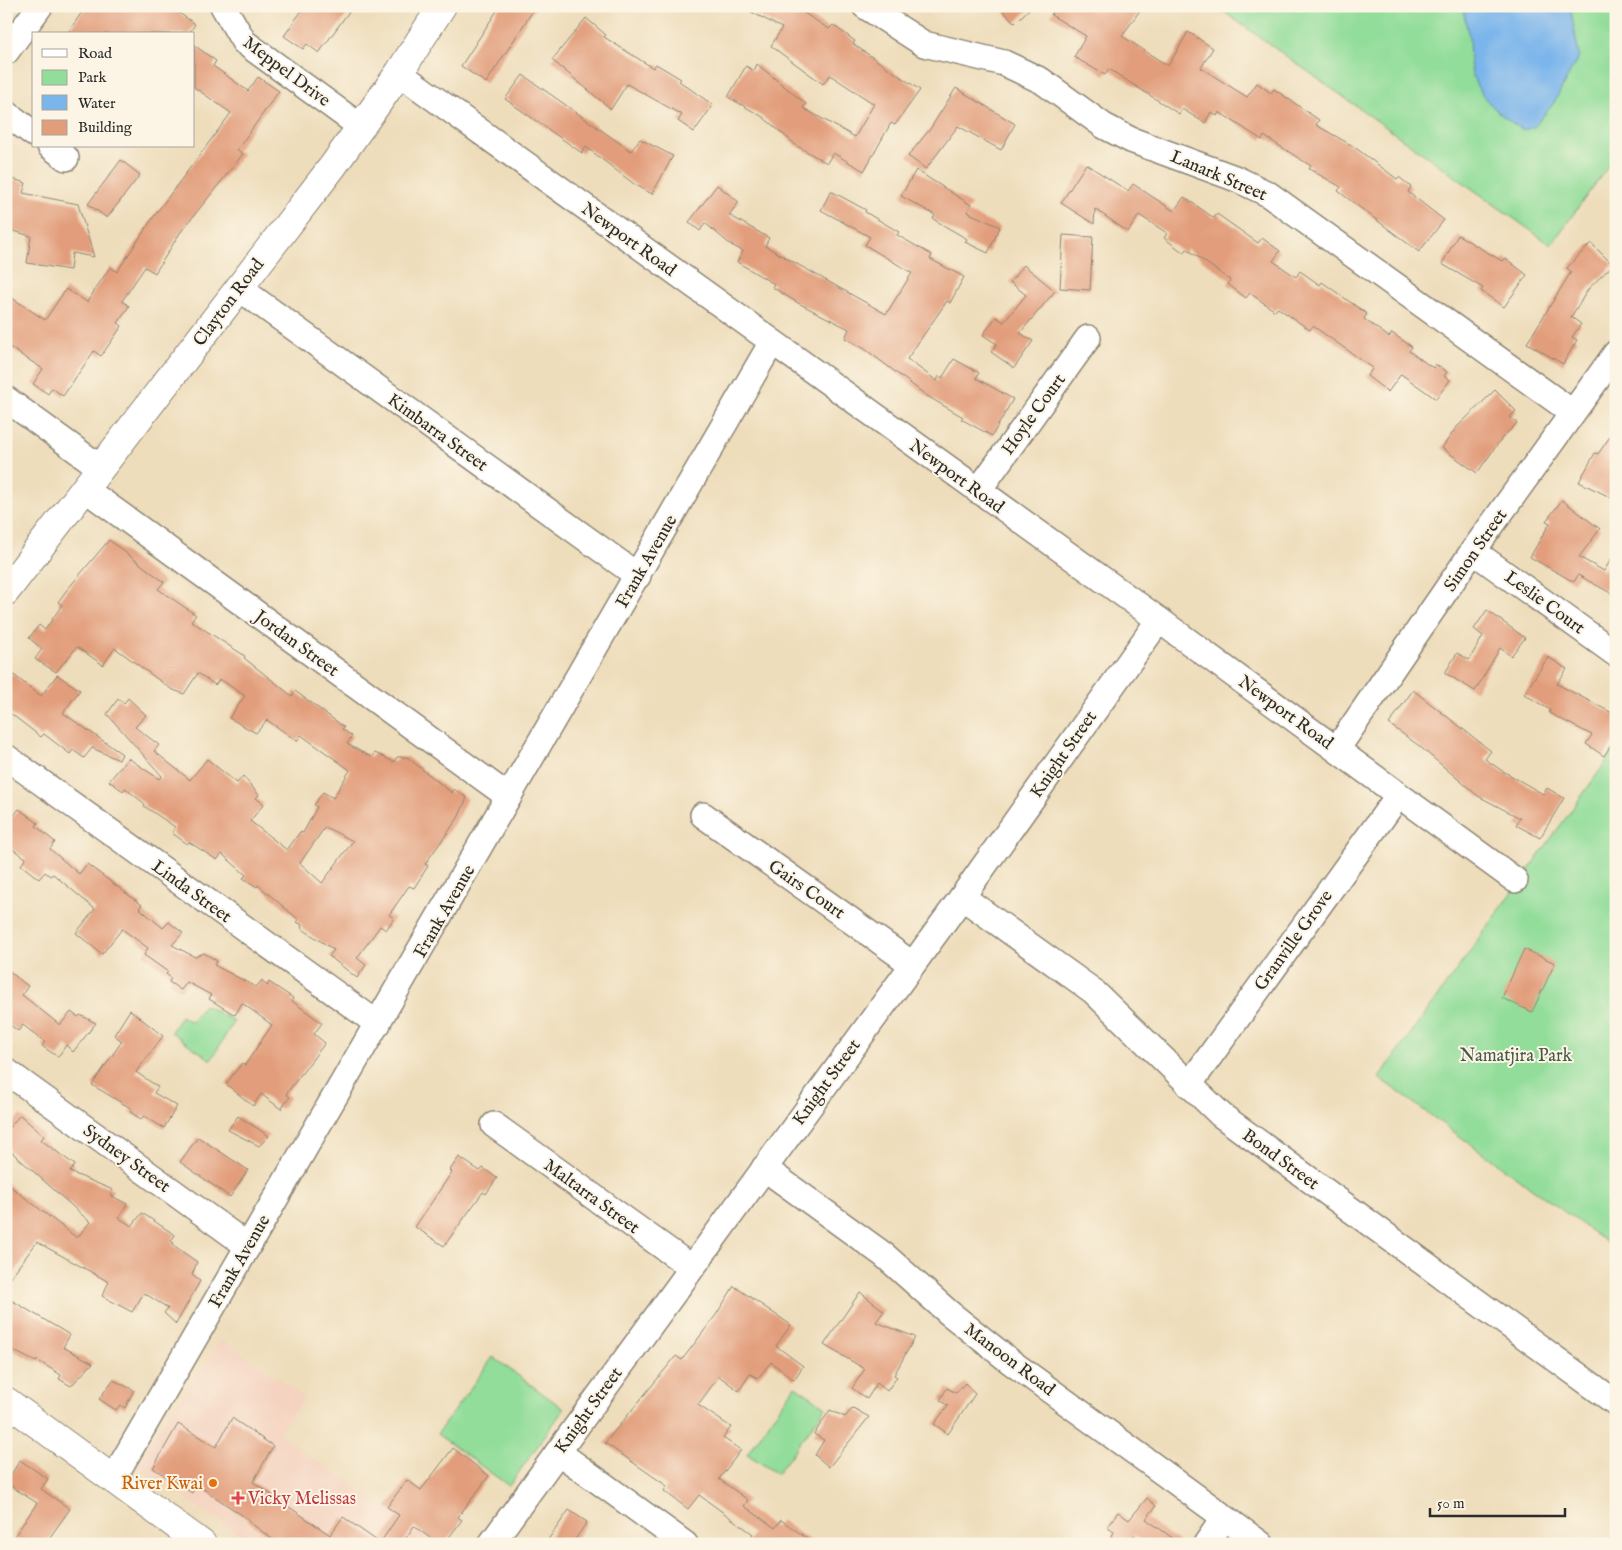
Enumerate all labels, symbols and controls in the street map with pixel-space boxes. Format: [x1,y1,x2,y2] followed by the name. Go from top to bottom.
[32,32,195,148] legend
[238,32,334,113] street label: Meppel Drive
[78,44,113,63] text: Road
[78,68,108,87] text: Park
[78,94,116,113] text: Water
[78,118,133,137] text: Building
[1167,146,1270,207] street label: Lanark Street
[576,198,681,283] street label: Newport Road
[189,254,270,351] street label: Clayton Road
[997,370,1071,460] street label: Hoyle Court
[382,389,492,477] street label: Kimbarra Street
[904,435,1009,520] street label: Newport Road
[1439,505,1513,597] street label: Simon Street
[611,511,683,612] street label: Frank Avenue
[1499,566,1589,640] street label: Leslie Court
[248,605,343,683] street label: Jordan Street
[1233,671,1338,756] street label: Newport Road
[1026,707,1103,803] street label: Knight Street
[763,855,849,925] street label: Gairs Court
[147,856,236,929] street label: Linda Street
[409,861,481,962] street label: Frank Avenue
[1250,886,1339,996] street label: Granville Grove
[788,1035,866,1131] street label: Knight Street
[1460,1045,1573,1068] park label: Namatjira Park
[78,1120,174,1199] street label: Sydney Street
[1237,1125,1323,1196] street label: Bond Street
[539,1155,644,1240] street label: Maltarra Street
[204,1211,276,1312] street label: Frank Avenue
[959,1319,1059,1402] street label: Manoon Road
[550,1363,628,1459] street label: Knight Street
[121,1473,203,1496] place label: River Kwai
[207,1477,219,1489] marker: River Kwai
[1430,1485,1564,1517] scale bar
[247,1488,356,1511] place label: Vicky Melissas
[232,1492,244,1504] marker: Vicky Melissas
[1437,1494,1465,1513] text: 50 m

